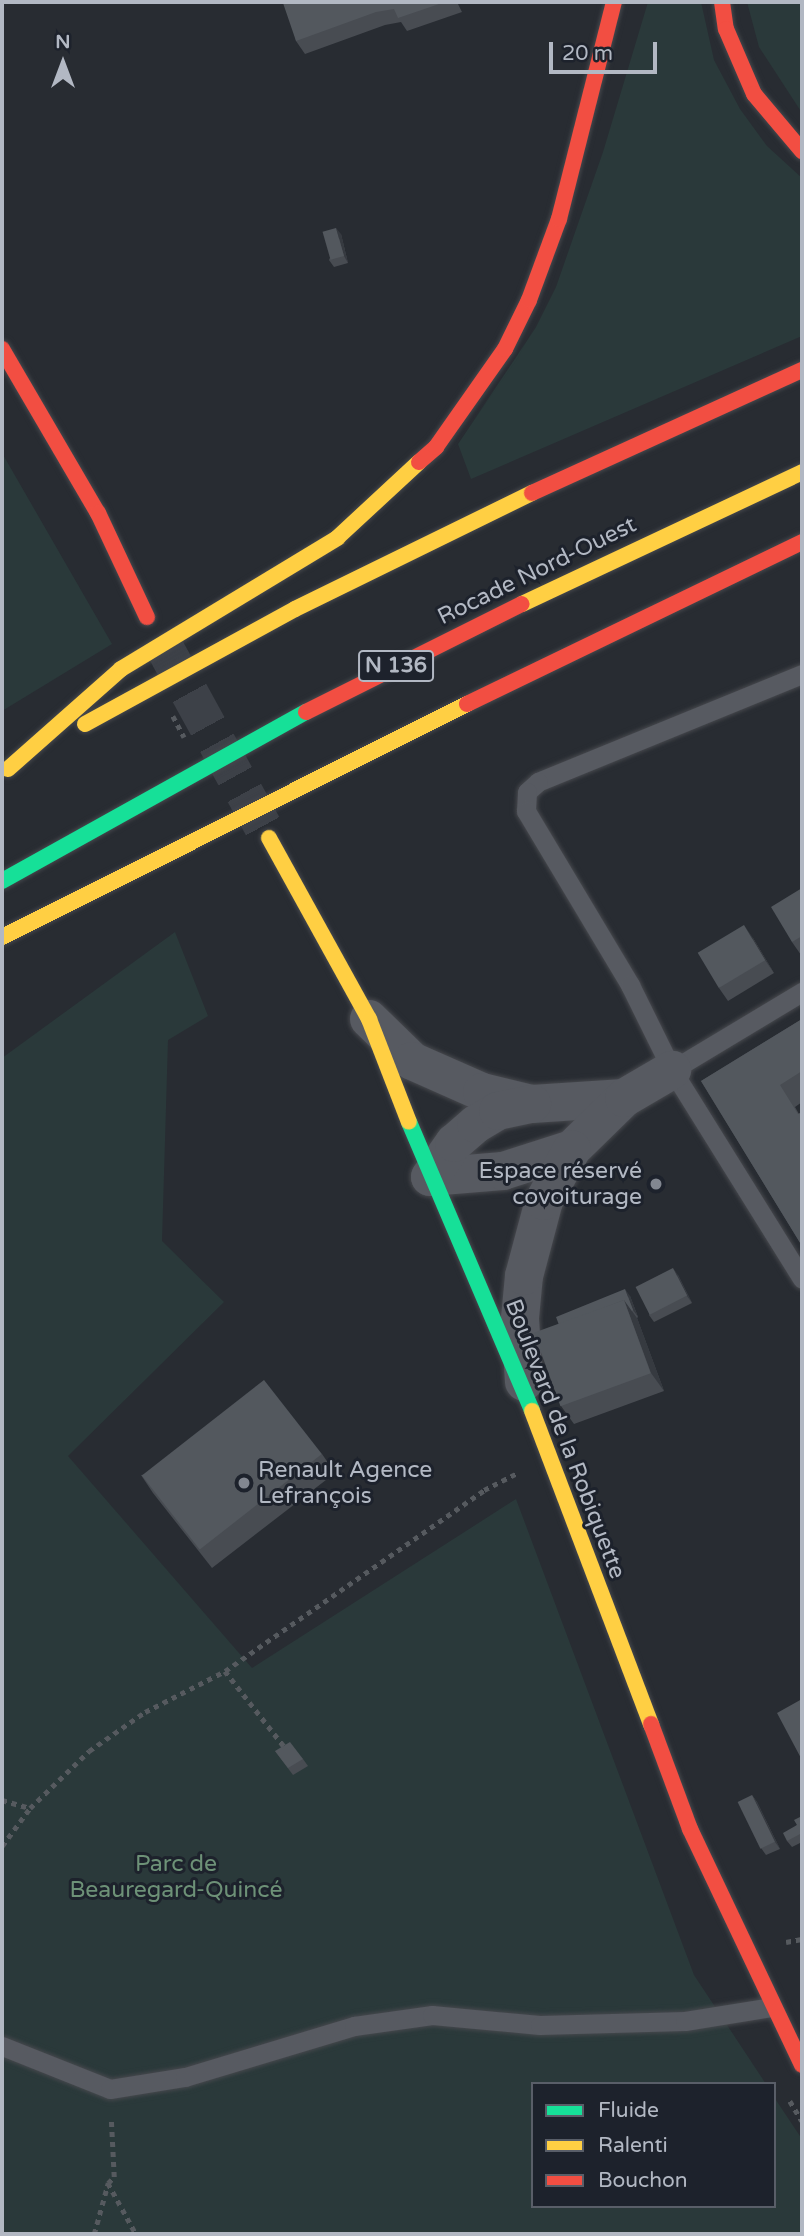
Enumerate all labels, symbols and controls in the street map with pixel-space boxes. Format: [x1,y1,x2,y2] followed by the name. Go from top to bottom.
[28,28,98,98] north arrow
[552,28,660,72] scale bar
[55,31,71,53] text: N
[562,41,613,66] text: 20 m
[433,511,641,631] street label: Rocade Nord-Ouest
[358,648,434,684] road number: N 136
[478,1157,642,1211] place label: Espace réservé covoiturage
[648,1176,664,1192] marker: Espace réservé covoiturage
[499,1295,631,1583] street label: Boulevard de la Robiquette
[258,1456,432,1510] place label: Renault Agence Lefrançois
[236,1475,252,1491] marker: Renault Agence Lefrançois
[69,1850,283,1904] park label: Parc de Beauregard-Quincé
[531,2082,776,2208] legend
[598,2098,659,2123] text: Fluide
[598,2133,668,2158] text: Ralenti
[598,2168,688,2193] text: Bouchon

